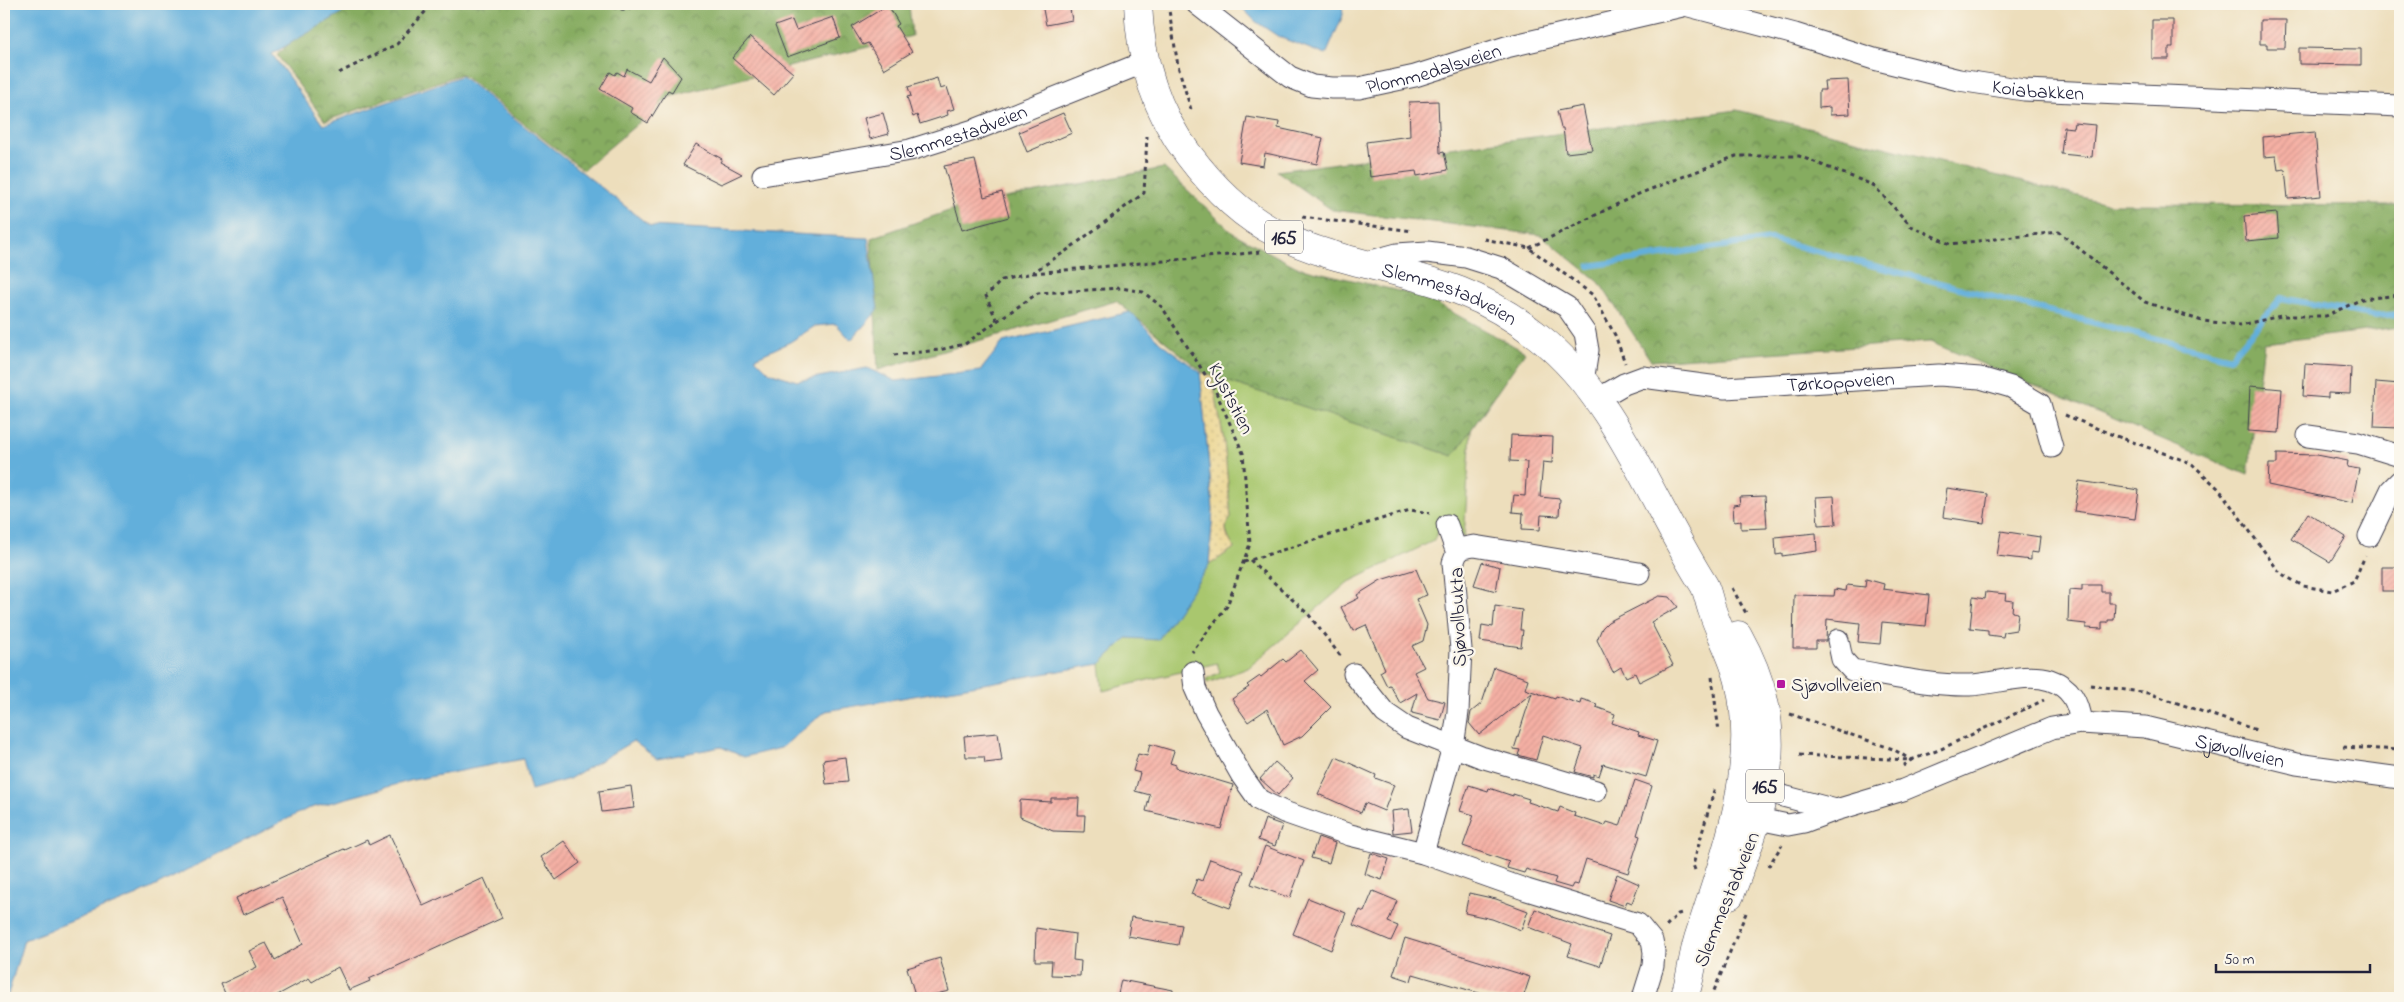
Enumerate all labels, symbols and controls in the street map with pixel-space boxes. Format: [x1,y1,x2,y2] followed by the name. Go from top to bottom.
[1363,37,1505,103] street label: Plommedalsveien
[1990,73,2085,110] street label: Koiabakken
[887,98,1032,170] street label: Slemmestadveien
[1265,220,1303,253] road number: 165
[1378,257,1522,334] street label: Slemmestadveien
[1199,358,1260,440] street label: Kyststien
[1786,366,1896,401] street label: Tørkoppveien
[1443,567,1476,667] street label: Sjøvollbukta
[1791,672,1882,701] place label: Sjøvollveien
[1775,678,1787,690] marker: Sjøvollveien
[2192,728,2287,777] street label: Sjøvollveien
[1746,769,1784,802] road number: 165
[1688,828,1769,972] street label: Slemmestadveien
[2216,942,2370,974] scale bar
[2224,949,2255,971] text: 50 m

